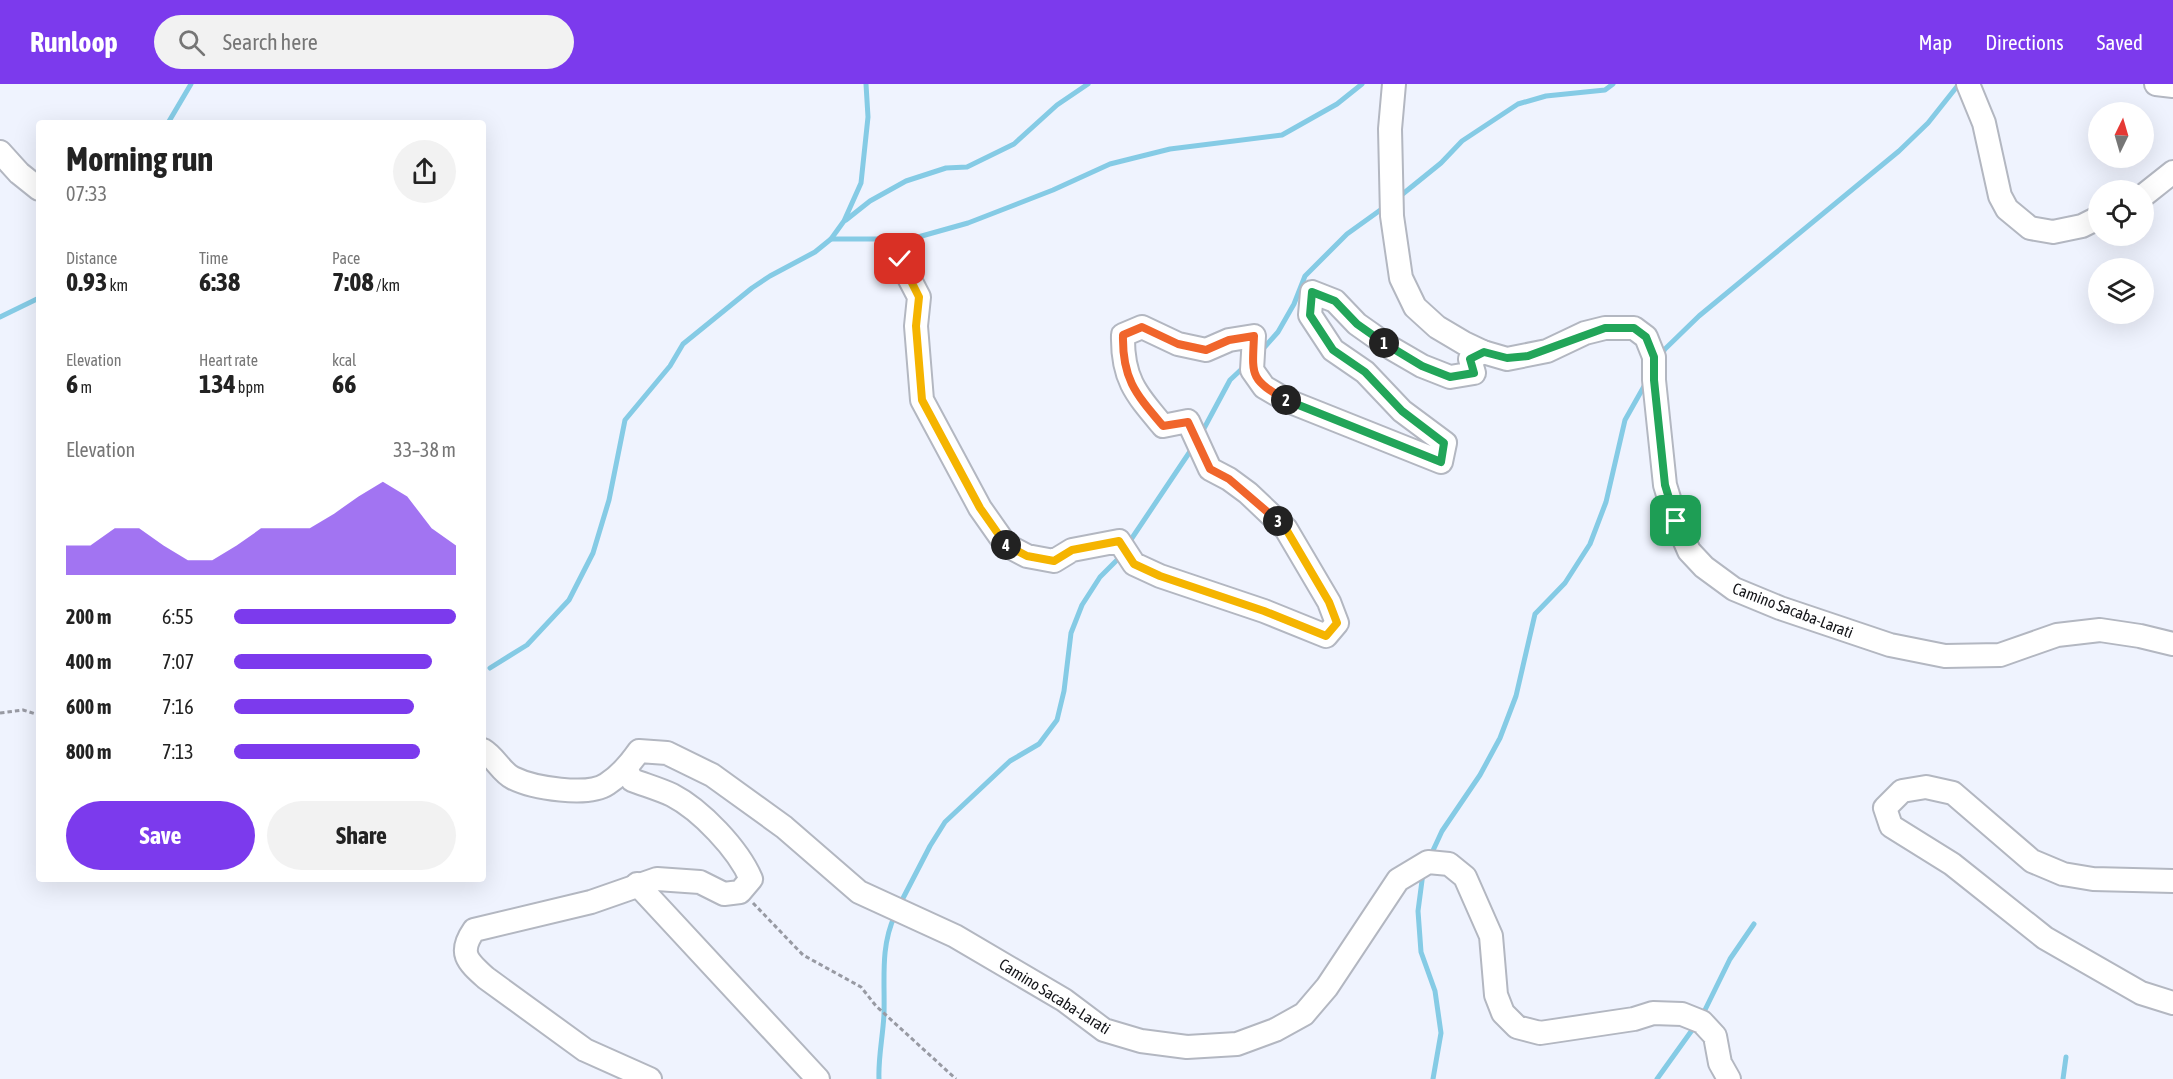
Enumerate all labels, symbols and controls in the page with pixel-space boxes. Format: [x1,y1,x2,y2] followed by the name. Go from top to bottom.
[154,15,574,69] search box
[30,26,118,58] text: Runloop
[175,26,208,59] icon: search
[223,29,318,55] text: Search here
[1918,30,1952,54] text: Map
[1985,30,2064,54] text: Directions
[2097,30,2143,54] text: Saved
[2088,102,2154,168] north arrow
[2088,102,2154,324] map controls
[66,140,213,178] text: Morning run
[393,140,456,203] button: share
[2088,180,2154,246] button: locate
[66,182,107,205] text: 07:33
[874,233,925,284] pin
[883,242,916,275] icon: check
[66,249,117,267] text: Distance
[199,249,228,267] text: Time
[332,249,360,267] text: Pace
[2088,258,2154,324] button: layers
[66,267,107,297] text: 0.93
[199,267,240,297] text: 6:38
[332,267,374,297] text: 7:08
[107,276,128,294] text: km
[374,276,400,294] text: /km
[1369,328,1399,358] pin: 1
[1380,334,1388,352] text: 1
[66,351,121,369] text: Elevation
[199,351,258,369] text: Heart rate
[332,351,356,369] text: kcal
[66,369,78,399] text: 6
[199,369,236,399] text: 134
[332,369,356,399] text: 66
[78,378,92,396] text: m
[236,378,265,396] text: bpm
[1271,385,1301,415] pin: 2
[1282,391,1290,409] text: 2
[66,438,135,461] text: Elevation
[393,438,456,461] text: 33–38 m
[1650,495,1701,546] pin
[1659,504,1692,537] icon: arrive
[1263,506,1293,536] pin: 3
[1274,512,1282,530] text: 3
[991,530,1021,560] pin: 4
[1002,536,1010,554] text: 4
[1730,579,1856,641] street label: Camino Sacaba-Larati
[66,605,111,628] text: 200 m
[162,605,194,628] text: 6:55
[66,650,111,673] text: 400 m
[162,650,194,673] text: 7:07
[66,695,111,718] text: 600 m
[162,695,194,718] text: 7:16
[66,740,111,763] text: 800 m
[162,740,194,763] text: 7:13
[66,801,255,870] button: Save
[267,801,456,870] button: Share
[996,955,1114,1037] street label: Camino Sacaba-Larati

